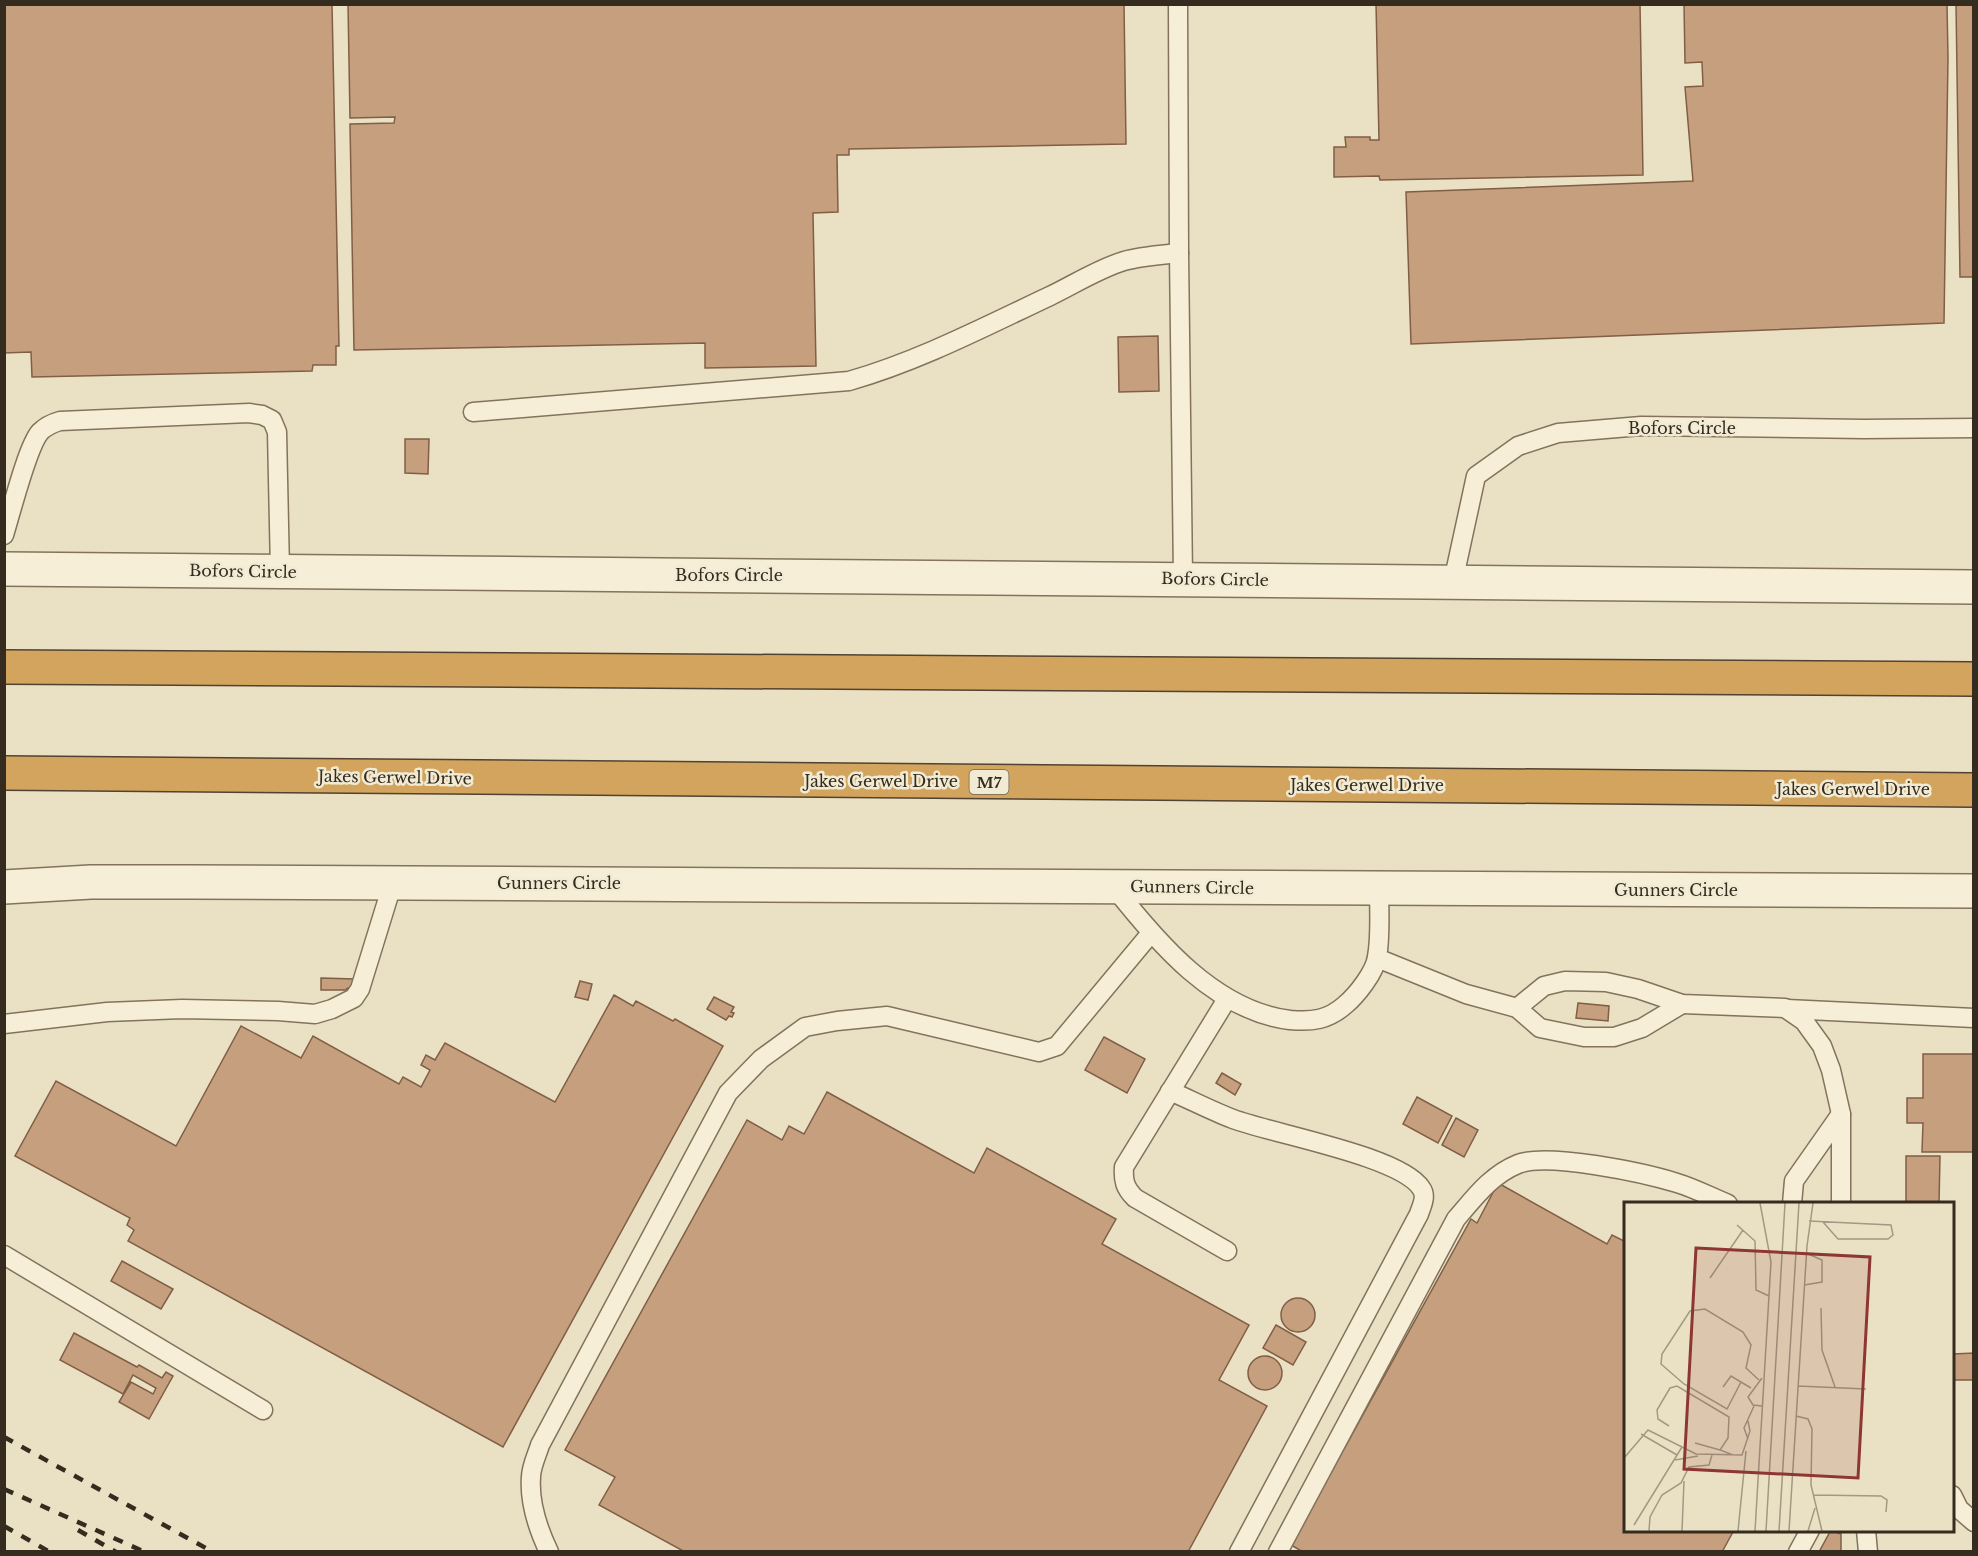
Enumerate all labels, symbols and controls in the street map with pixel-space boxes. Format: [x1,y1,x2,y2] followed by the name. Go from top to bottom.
[1628,418,1736,438] street label: Bofors Circle
[189,560,297,582] street label: Bofors Circle
[675,565,783,585] street label: Bofors Circle
[1161,568,1269,590] street label: Bofors Circle
[316,766,472,788] street label: Jakes Gerwel Drive
[970,770,1008,794] road number: M7
[802,771,958,791] street label: Jakes Gerwel Drive
[1288,775,1444,795] street label: Jakes Gerwel Drive
[1774,779,1930,799] street label: Jakes Gerwel Drive
[497,873,621,893] street label: Gunners Circle
[1130,876,1254,898] street label: Gunners Circle
[1614,880,1738,900] street label: Gunners Circle
[1624,1202,1954,1532] inset map

